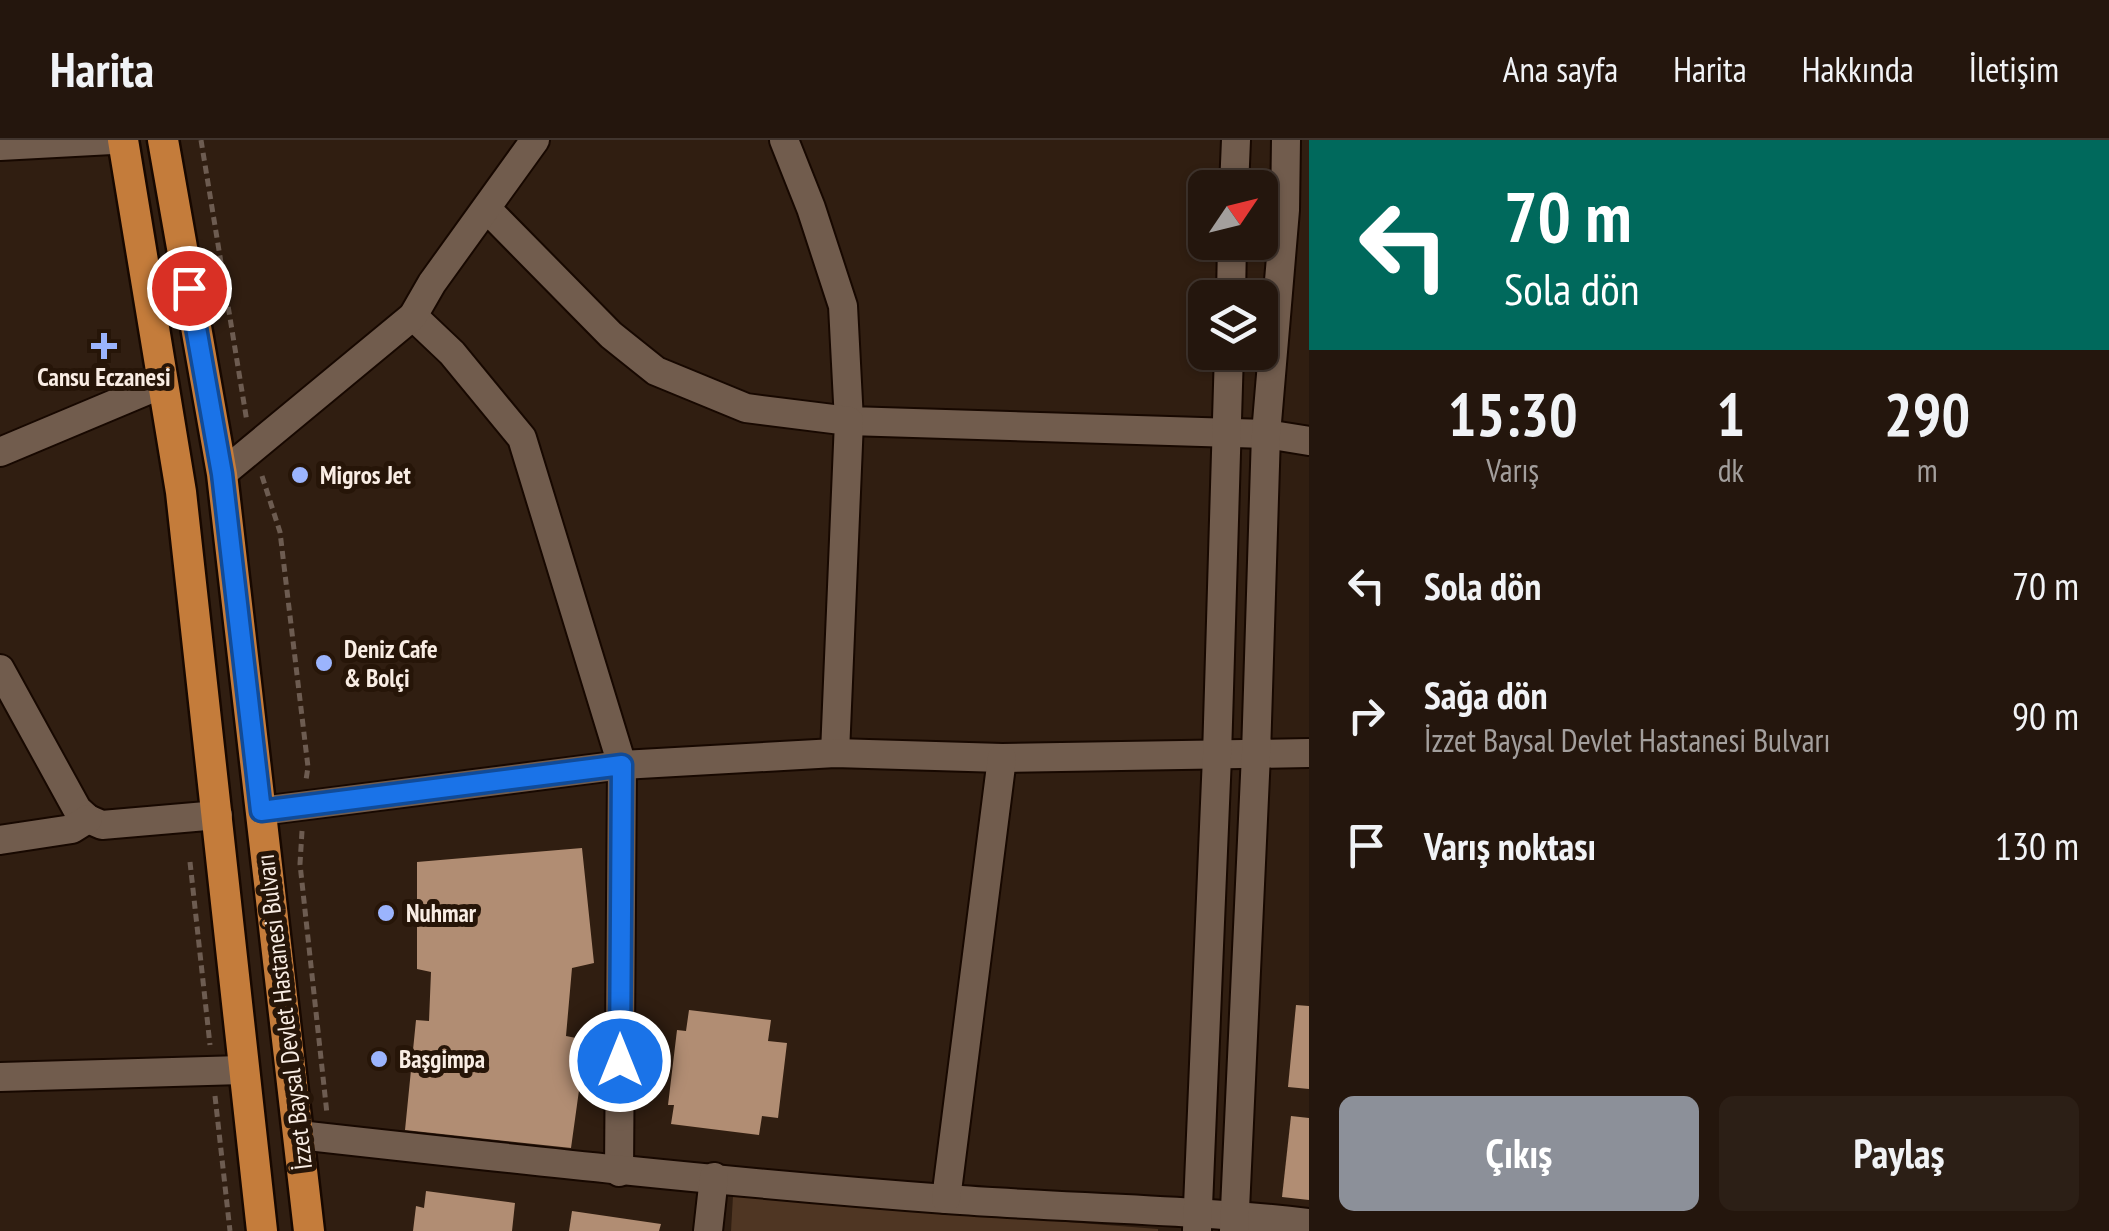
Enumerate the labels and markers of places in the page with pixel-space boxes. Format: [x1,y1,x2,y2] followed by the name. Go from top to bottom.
[147,246,232,331] pin
[93,335,115,357] marker: Cansu Eczanesi
[37,361,171,393] place label: Cansu Eczanesi
[320,459,412,491] place label: Migros Jet
[289,464,311,486] marker: Migros Jet
[344,633,438,694] place label: Deniz Cafe & Bolçi
[313,652,335,674] marker: Deniz Cafe & Bolçi
[406,897,477,929] place label: Nuhmar
[375,902,397,924] marker: Nuhmar
[399,1043,485,1075] place label: Başgimpa
[368,1048,390,1070] marker: Başgimpa

